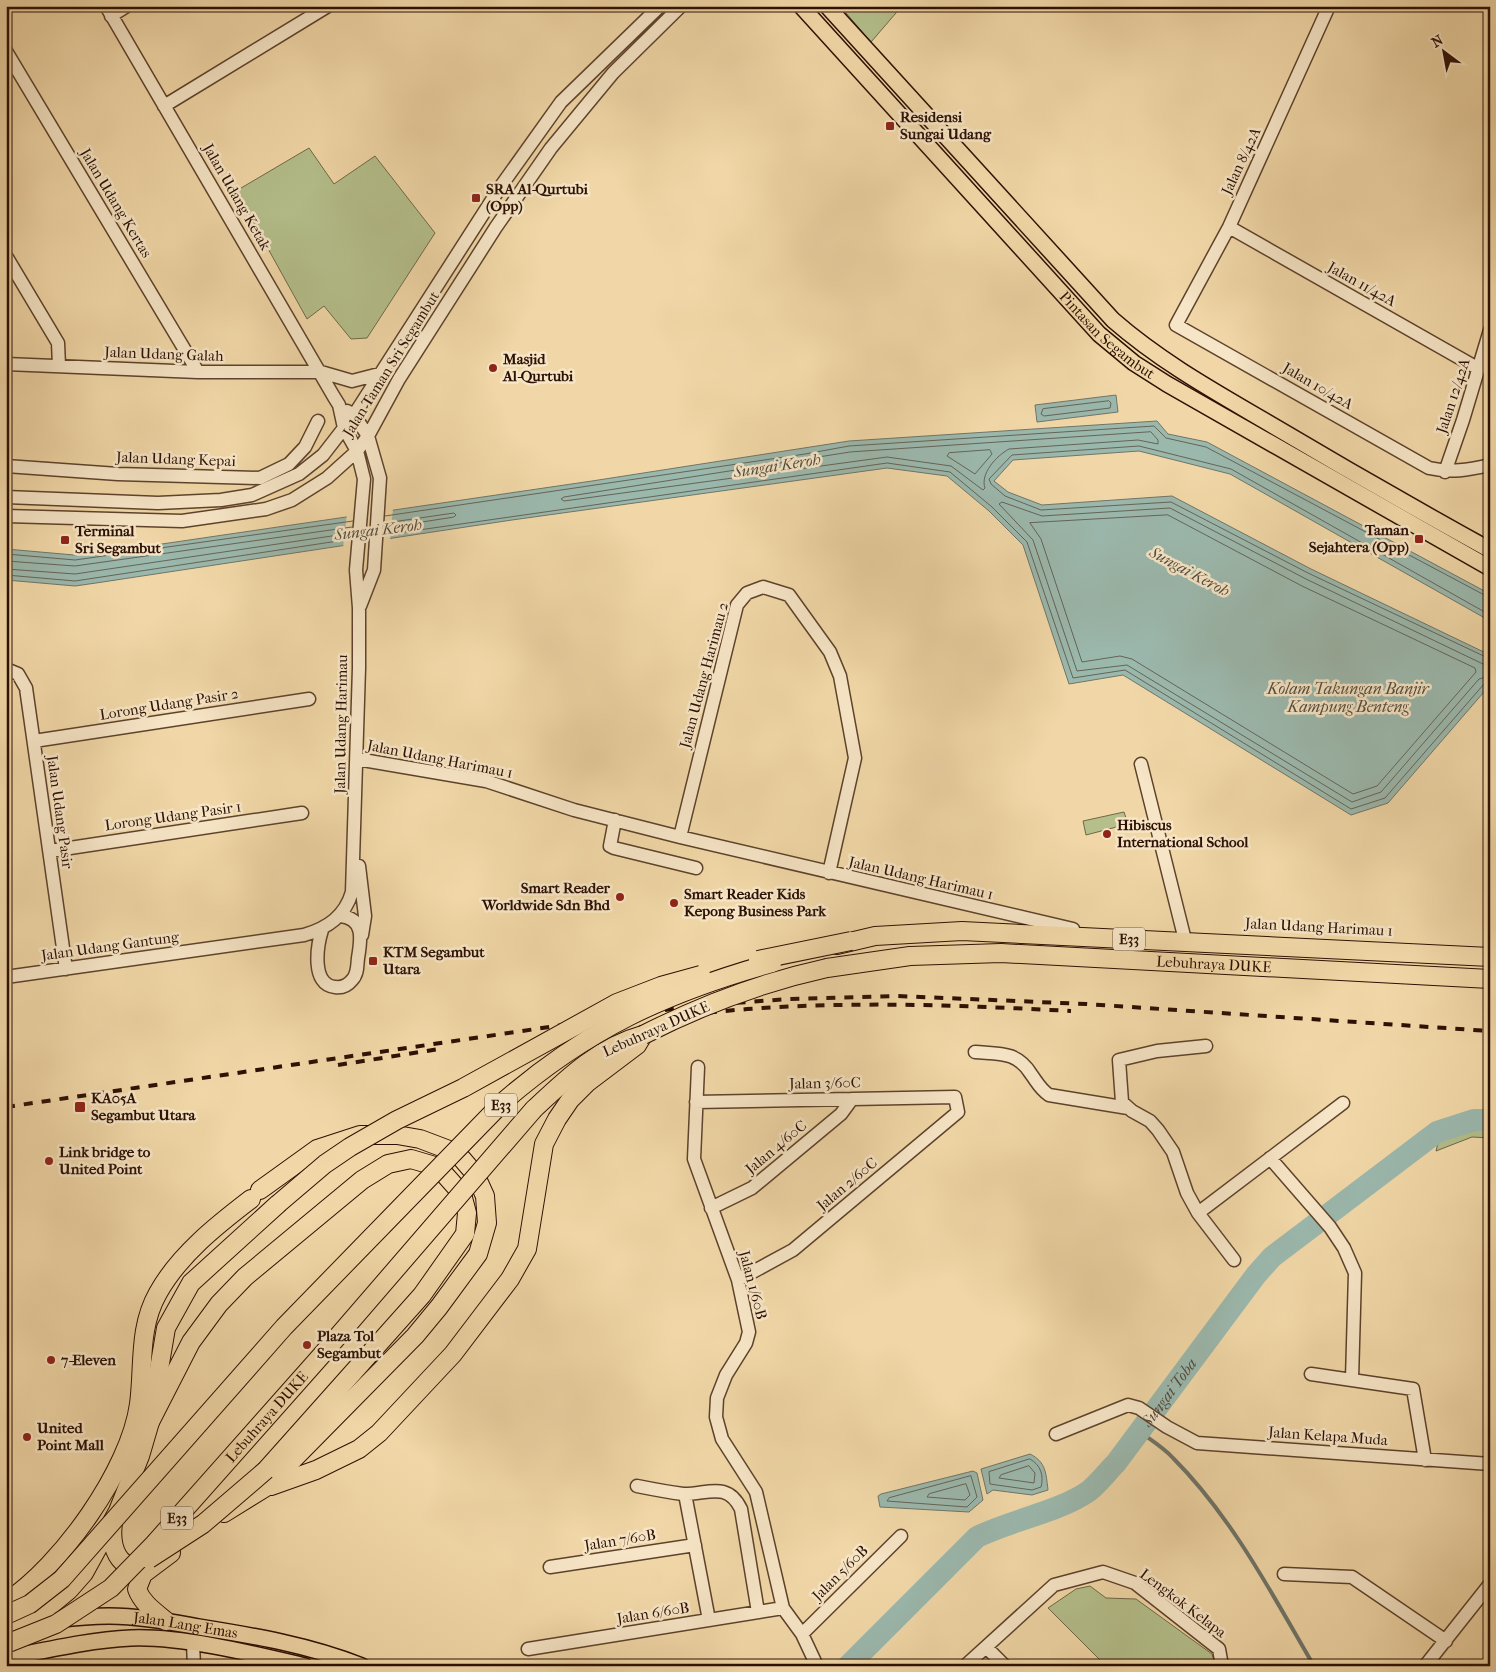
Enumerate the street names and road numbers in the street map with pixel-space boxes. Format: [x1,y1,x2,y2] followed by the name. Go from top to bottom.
[1217,124,1265,198] street label: Jalan 8/42A
[199,140,275,254] street label: Jalan Udang Ketak
[76,144,156,261] street label: Jalan Udang Kertas
[1324,257,1400,310] street label: Jalan 11/42A
[338,287,444,441] street label: Jalan Taman Sri Segambut
[1056,288,1159,383] street label: Pintasan Segambut
[103,343,224,365] street label: Jalan Udang Galah
[1432,356,1474,437] street label: Jalan 12/42A
[1279,358,1357,414] street label: Jalan 10/42A
[115,448,237,470] street label: Jalan Udang Kepai
[676,600,732,751] street label: Jalan Udang Harimau 2
[331,654,351,795] street label: Jalan Udang Harimau
[98,684,240,724] street label: Lorong Udang Pasir 2
[365,736,514,782] street label: Jalan Udang Harimau 1
[43,753,77,870] street label: Jalan Udang Pasir
[104,797,242,835] street label: Lorong Udang Pasir 1
[846,852,995,903] street label: Jalan Udang Harimau 1
[1244,914,1393,940] street label: Jalan Udang Harimau 1
[39,927,181,965] street label: Jalan Udang Gantung
[1113,928,1145,951] road number: E33
[1156,952,1272,976] street label: Lebuhraya DUKE
[600,997,712,1061] street label: Lebuhraya DUKE
[788,1073,861,1093] street label: Jalan 3/60C
[485,1094,517,1116] road number: E33
[741,1116,810,1178] street label: Jalan 4/60C
[812,1154,881,1215] street label: Jalan 2/60C
[735,1248,771,1321] street label: Jalan 1/60B
[222,1368,312,1466] street label: Lebuhraya DUKE
[1267,1423,1389,1449] street label: Jalan Kelapa Muda
[161,1506,193,1530] road number: E33
[582,1525,657,1555] street label: Jalan 7/60B
[808,1541,872,1605] street label: Jalan 5/60B
[1136,1565,1231,1642] street label: Lengkok Kelapa
[614,1598,691,1628] street label: Jalan 6/60B
[132,1608,240,1642] street label: Jalan Lang Emas

